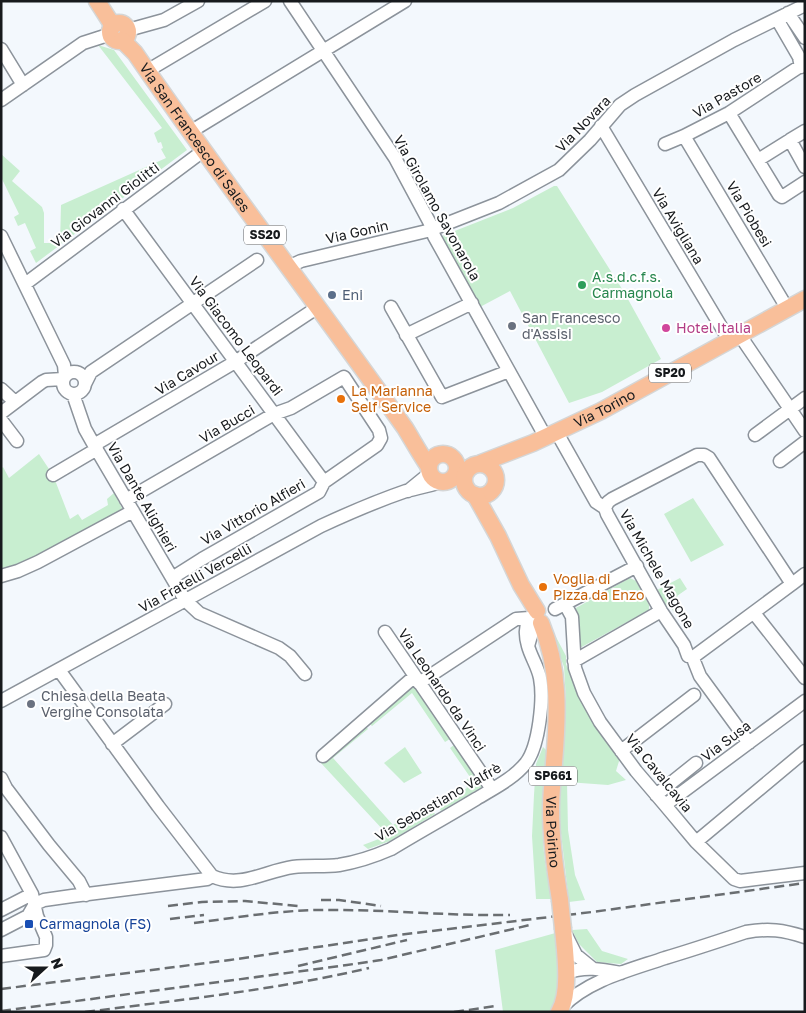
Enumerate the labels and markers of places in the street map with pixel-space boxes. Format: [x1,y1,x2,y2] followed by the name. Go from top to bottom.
[592,268,673,301] place label: A.s.d.c.f.s. Carmagnola
[576,279,588,291] marker: A.s.d.c.f.s. Carmagnola
[342,286,363,303] place label: Eni
[326,289,338,301] marker: Eni
[522,309,620,342] place label: San Francesco d'Assisi
[676,319,751,336] place label: Hotel Italia
[506,320,518,332] marker: San Francesco d'Assisi
[660,322,672,334] marker: Hotel Italia
[351,382,433,415] place label: La Marianna Self Service
[335,393,347,405] marker: La Marianna Self Service
[553,570,644,603] place label: Voglia di Pizza da Enzo
[537,581,549,593] marker: Voglia di Pizza da Enzo
[41,687,166,720] place label: Chiesa della Beata Vergine Consolata
[25,698,37,710] marker: Chiesa della Beata Vergine Consolata
[39,915,152,932] place label: Carmagnola (FS)
[23,918,35,930] marker: Carmagnola (FS)

